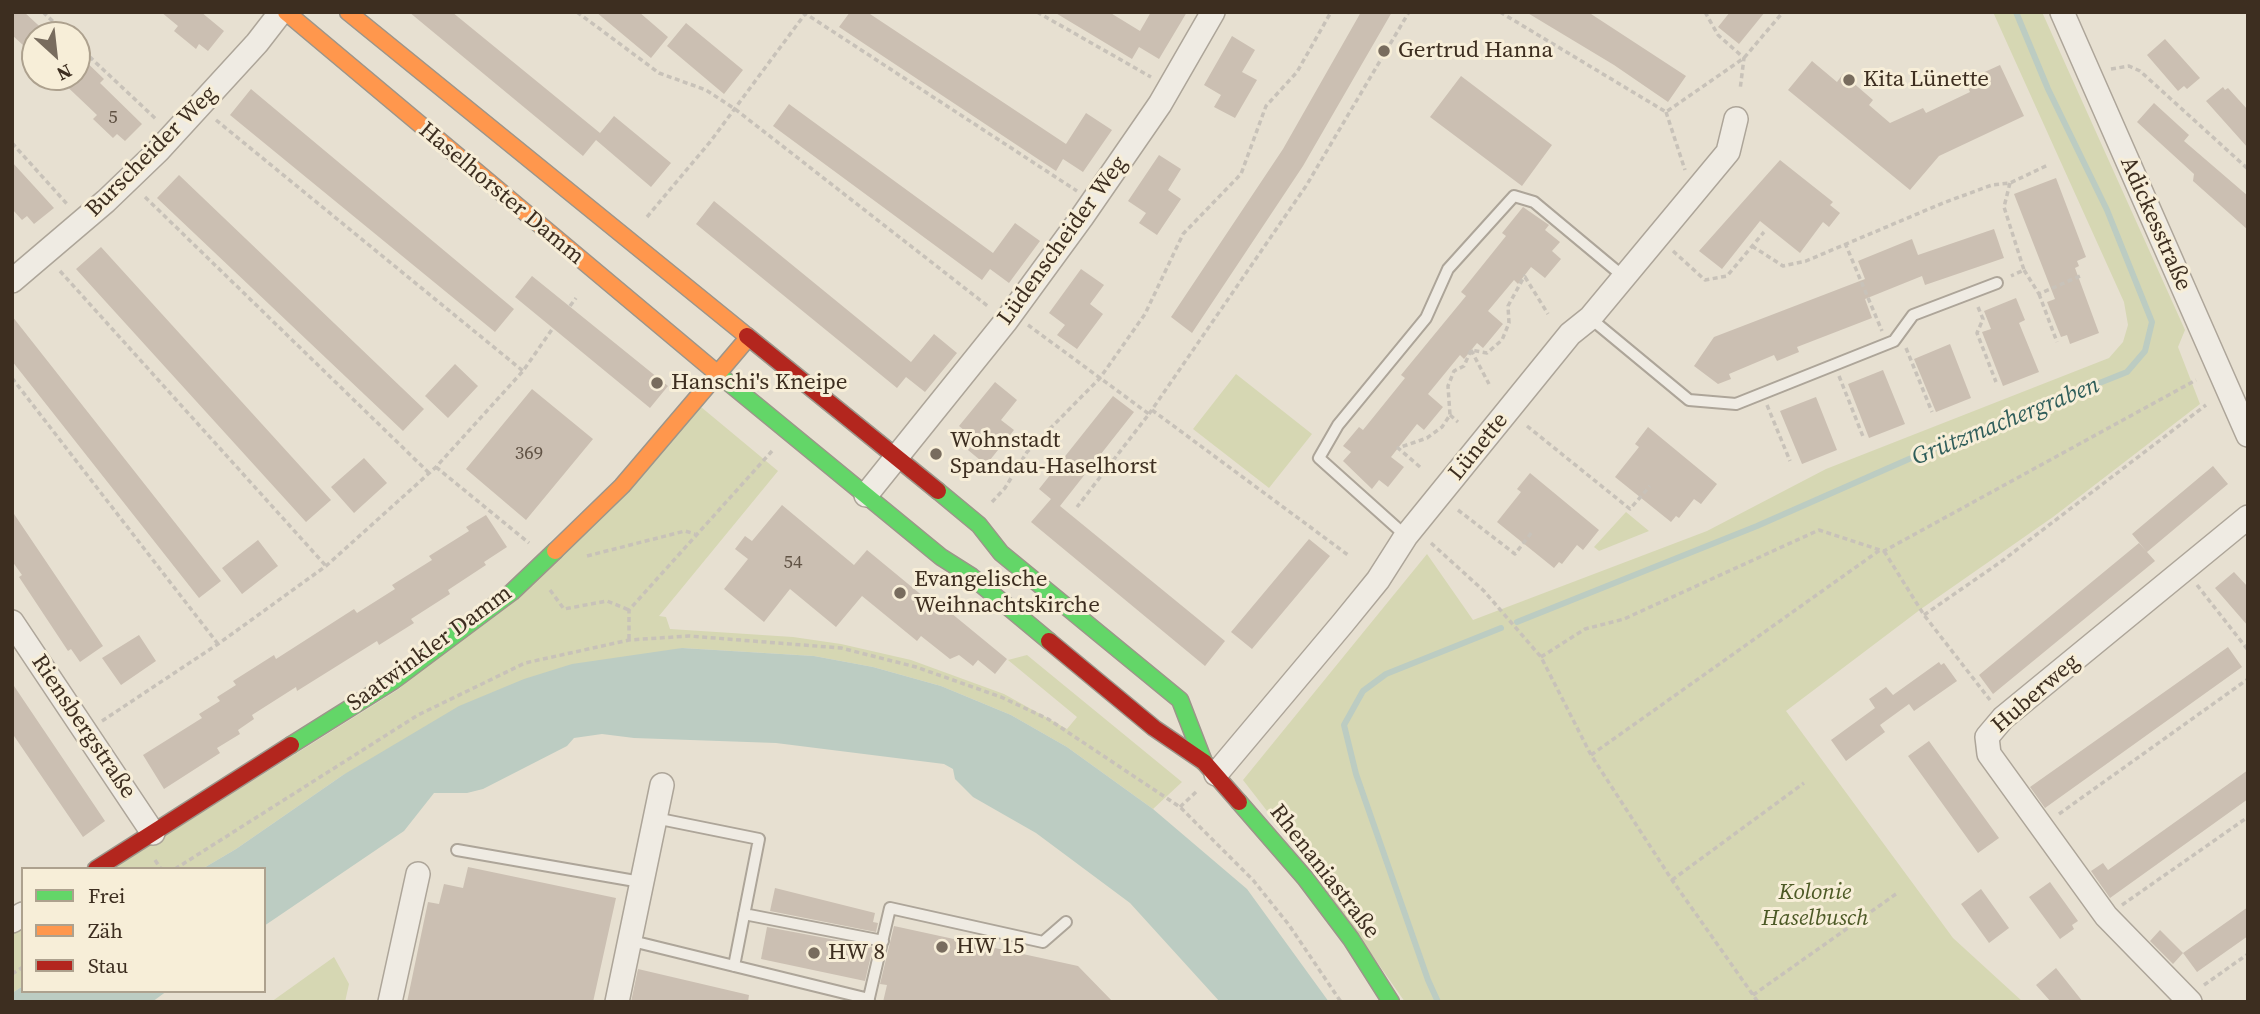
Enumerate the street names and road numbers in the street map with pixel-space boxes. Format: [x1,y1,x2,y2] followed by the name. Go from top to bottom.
[81,81,223,223] street label: Burscheider Weg
[413,117,589,271] street label: Haselhorster Damm
[992,151,1134,331] street label: Lüdenscheider Weg
[2113,153,2197,295] street label: Adickesstraße
[1443,408,1515,486] street label: Lünette
[342,580,518,718] street label: Saatwinkler Damm
[1987,649,2085,739] street label: Huberweg
[25,650,141,804] street label: Riensbergstraße
[1263,799,1385,945] street label: Rhenaniastraße

